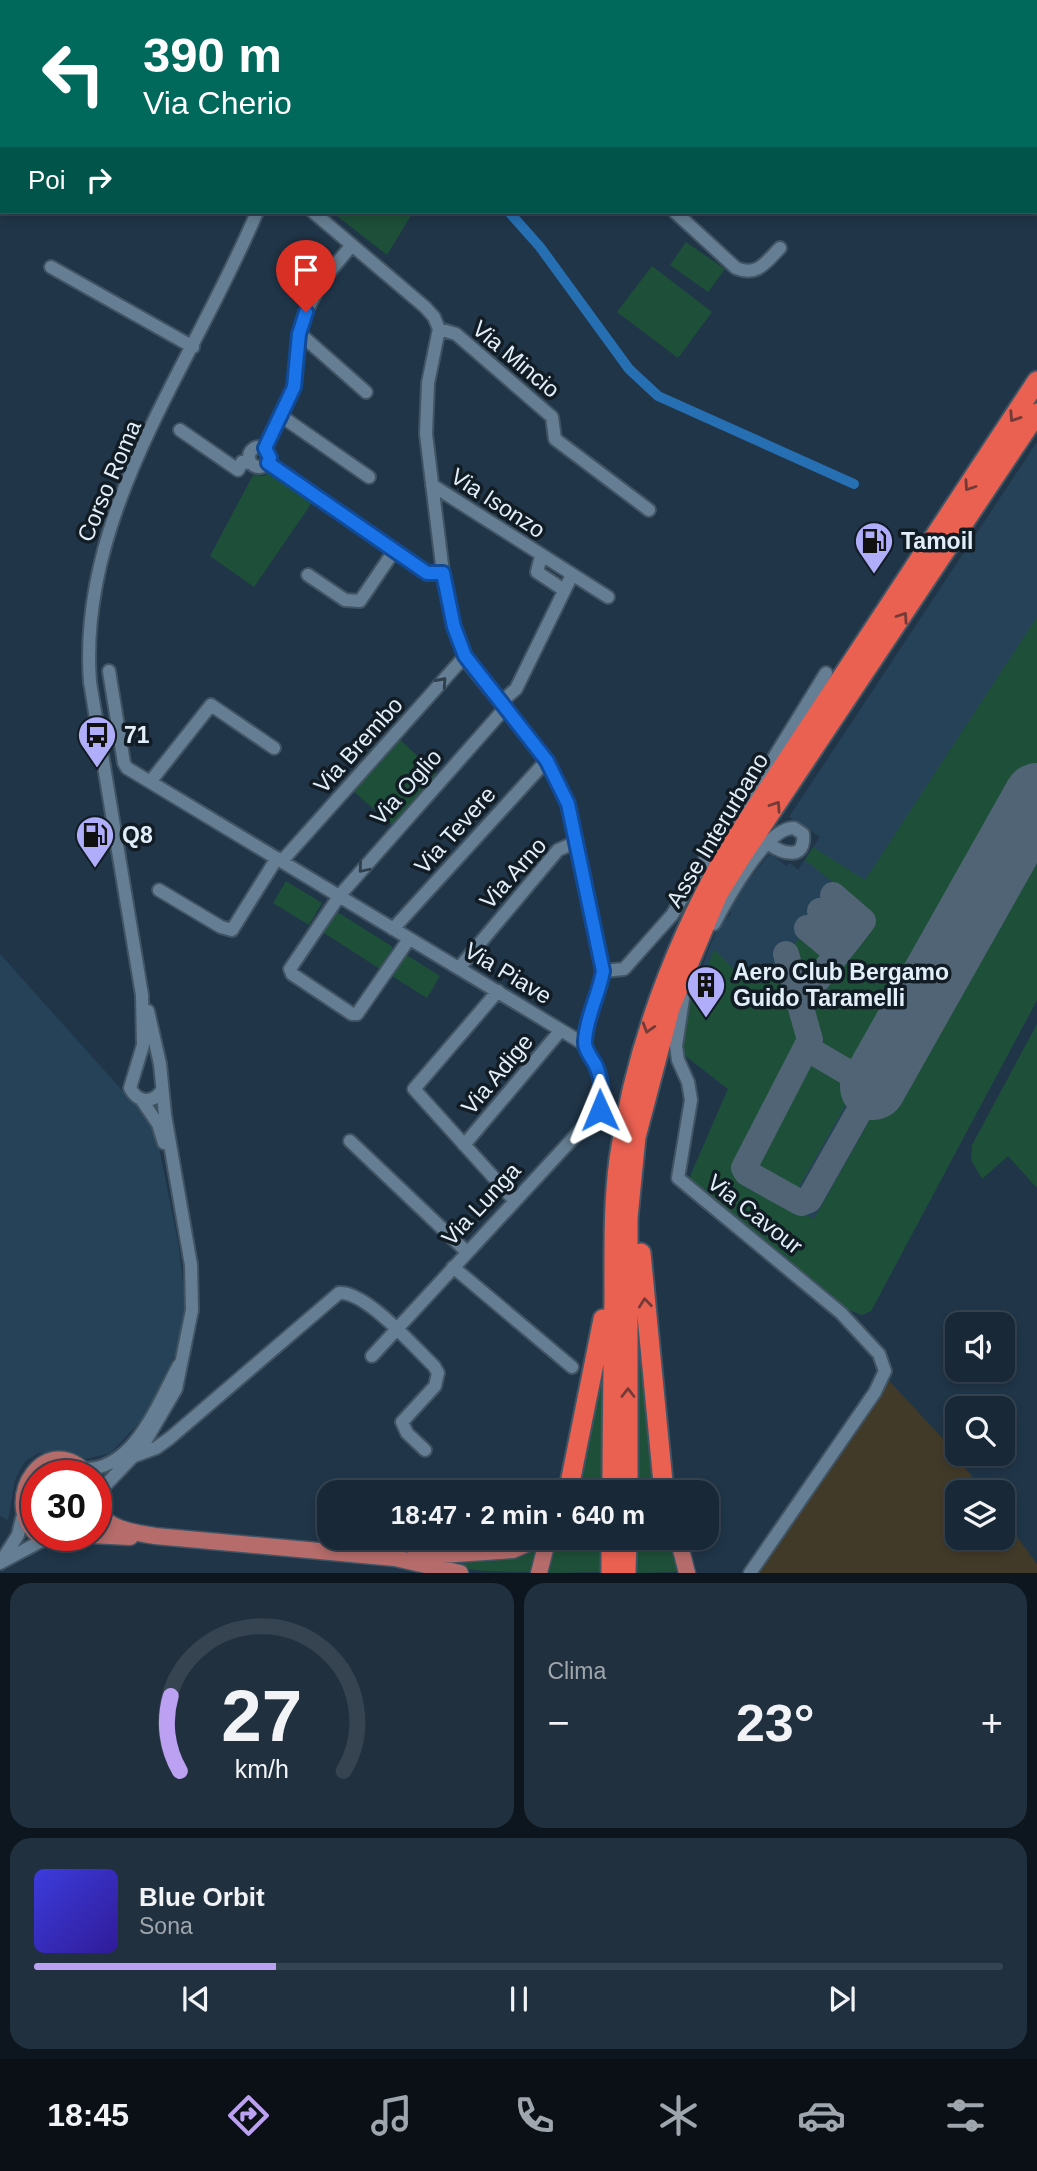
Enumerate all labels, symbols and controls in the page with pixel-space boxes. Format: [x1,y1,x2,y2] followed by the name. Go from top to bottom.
[28,28,119,119] icon: left
[143,28,282,82] text: 390 m
[143,85,292,121] text: Via Cherio
[80,161,118,199] icon: right
[28,165,66,195] text: Poi
[276,240,336,312] pin
[287,251,325,289] icon: arrive
[467,315,565,403] street label: Via Mincio
[1009,409,1022,422] one-way arrow
[72,416,146,546] street label: Corso Roma
[446,463,550,543] street label: Via Isonzo
[965,478,977,491] one-way arrow
[853,520,895,575] fuel station icon: Tamoil
[901,528,973,554] place label: Tamoil
[895,612,907,625] one-way arrow
[434,677,446,690] one-way arrow
[308,692,408,798] street label: Via Brembo
[76,714,118,769] bus stop icon: 71
[124,722,150,748] place label: 71
[365,744,447,830] street label: Via Oglio
[661,748,773,912] street label: Asse Interurbano
[409,781,501,879] street label: Via Tevere
[767,800,780,813] one-way arrow
[74,814,116,869] fuel station icon: Q8
[122,822,153,848] place label: Q8
[474,832,552,914] street label: Via Arno
[359,860,371,873] one-way arrow
[460,937,556,1009] street label: Via Piave
[733,959,949,1011] place label: Aero Club Bergamo Guido Taramelli
[685,964,727,1019] building icon: Aero Club Bergamo Guido Taramelli
[641,1022,656,1034] one-way arrow
[456,1029,538,1119] street label: Via Adige
[563,1073,637,1147] position arrow
[436,1157,526,1251] street label: Via Lunga
[702,1169,808,1259] street label: Via Cavour
[638,1297,653,1309] one-way arrow
[945,1312,1015,1550] map controls
[945,1312,1015,1382] button: sound
[621,1388,636,1399] one-way arrow
[945,1396,1015,1466] button: search
[21,1460,112,1551] speed limit sign: 30
[945,1480,1015,1550] button: layers
[391,1500,645,1530] text: 18:47 · 2 min · 640 m
[548,1658,606,1684] text: Clima
[221,1676,302,1757] text: 27
[736,1694,815,1752] text: 23°
[548,1702,570,1744] text: −
[981,1702,1003,1744] text: +
[235,1755,289,1783] text: km/h
[139,1882,265,1912] text: Blue Orbit
[139,1913,193,1939] text: Sona
[177,1980,215,2018] icon: previous
[500,1980,538,2018] icon: pause
[823,1980,861,2018] icon: next
[224,2091,273,2140] icon: directions
[367,2091,416,2140] icon: music
[510,2091,559,2140] icon: phone
[654,2091,703,2140] icon: climate
[797,2091,846,2140] icon: car
[941,2091,990,2140] icon: filters
[47,2097,129,2133] text: 18:45

